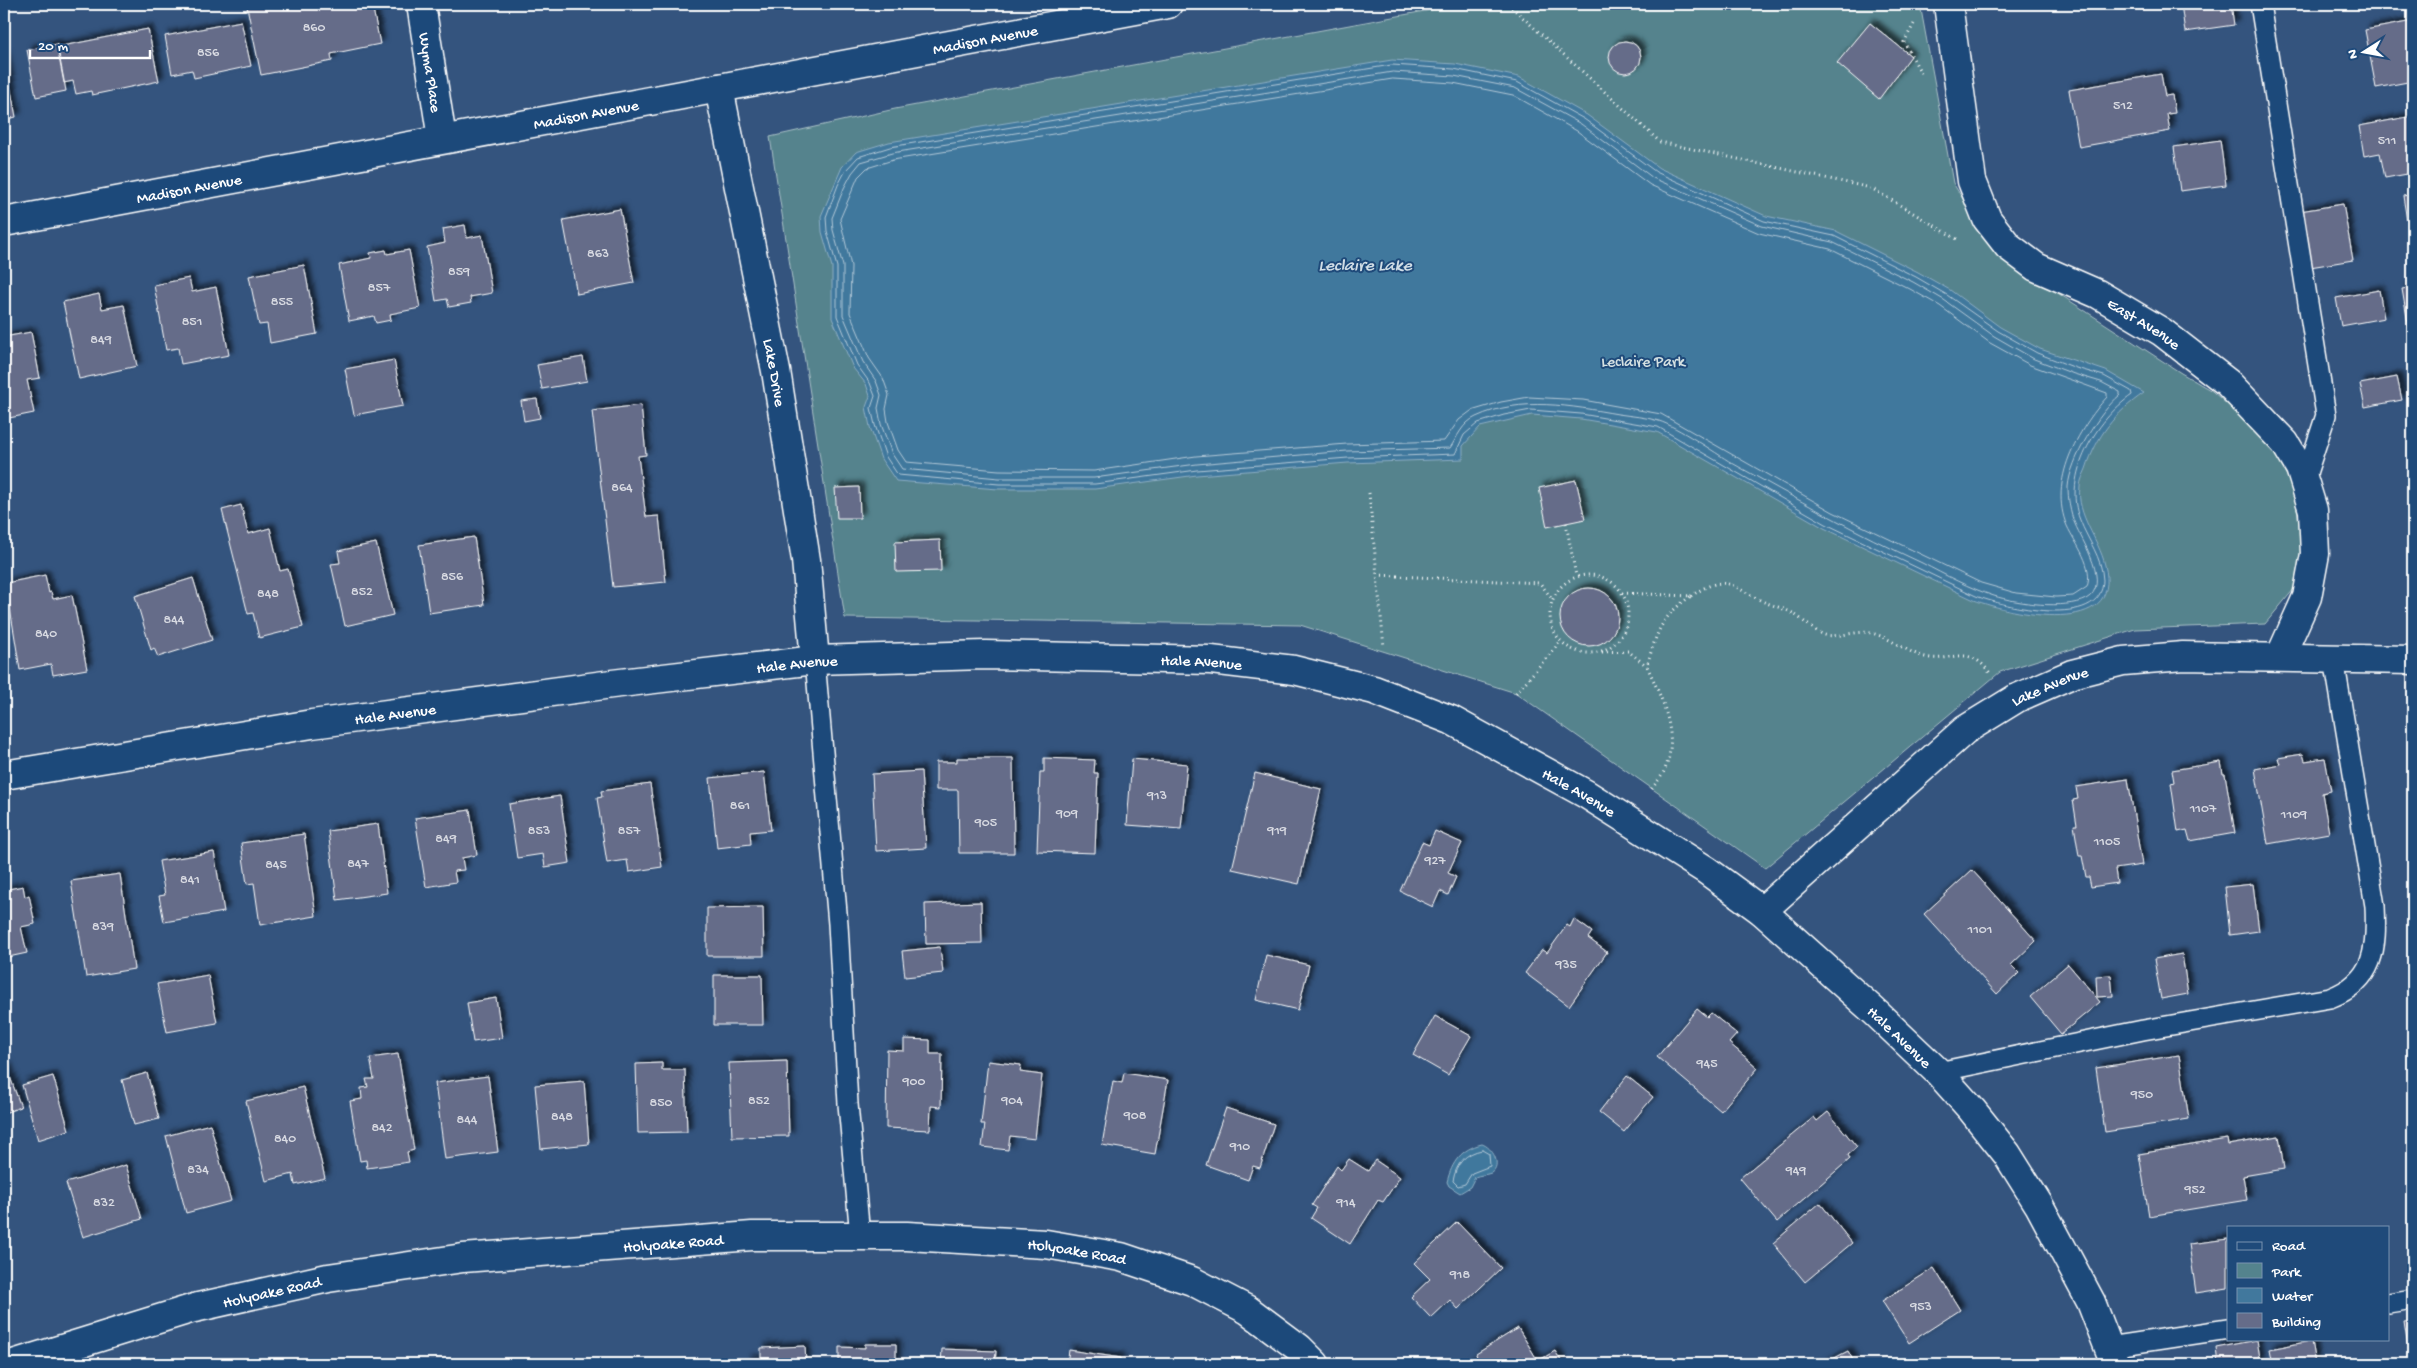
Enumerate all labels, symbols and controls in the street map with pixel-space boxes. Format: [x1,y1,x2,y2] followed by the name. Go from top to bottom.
[303,20,325,37] house number: 860
[931,22,1040,61] street label: Madison Avenue
[30,28,150,60] scale bar
[2340,28,2390,78] north arrow
[413,31,444,115] street label: Wyma Place
[38,38,68,56] text: 20 m
[197,45,220,62] house number: 856
[2344,48,2363,60] text: N
[532,97,641,136] street label: Madison Avenue
[2113,98,2133,115] house number: 512
[2378,133,2396,150] house number: 511
[135,172,244,210] street label: Madison Avenue
[587,246,609,263] house number: 863
[1318,256,1413,277] water label: Leclaire Lake
[448,264,470,281] house number: 859
[368,280,391,297] house number: 857
[271,294,293,311] house number: 855
[2103,296,2184,356] street label: East Avenue
[182,314,202,331] house number: 851
[90,332,112,349] house number: 849
[757,337,788,409] street label: Lake Drive
[1601,354,1687,373] park label: Leclaire Park
[611,480,633,497] house number: 864
[441,569,464,586] house number: 856
[351,584,373,601] house number: 852
[257,586,279,603] house number: 848
[164,612,185,629] house number: 844
[35,626,57,643] house number: 840
[756,653,839,680] street label: Hale Avenue
[1160,653,1244,677] street label: Hale Avenue
[2009,664,2091,712] street label: Lake Avenue
[354,701,438,731] street label: Hale Avenue
[1538,766,1618,823] street label: Hale Avenue
[1146,788,1167,805] house number: 913
[730,798,750,815] house number: 861
[2189,801,2217,818] house number: 1107
[1055,806,1078,823] house number: 909
[2280,807,2307,824] house number: 1109
[974,815,997,832] house number: 905
[528,823,550,840] house number: 853
[618,823,641,840] house number: 857
[1266,823,1287,840] house number: 919
[435,831,457,848] house number: 849
[2093,834,2120,851] house number: 1105
[1423,853,1446,870] house number: 927
[347,856,370,873] house number: 847
[265,857,287,874] house number: 845
[180,872,200,889] house number: 841
[92,919,114,936] house number: 839
[1967,922,1992,939] house number: 1101
[1554,957,1577,974] house number: 935
[1862,1004,1935,1074] street label: Hale Avenue
[1696,1056,1718,1073] house number: 945
[902,1074,926,1091] house number: 900
[2130,1087,2153,1104] house number: 950
[748,1093,770,1110] house number: 852
[1000,1093,1023,1110] house number: 904
[650,1095,673,1112] house number: 850
[1123,1108,1147,1125] house number: 908
[551,1109,573,1126] house number: 848
[457,1112,478,1129] house number: 844
[371,1120,393,1137] house number: 842
[274,1131,296,1148] house number: 840
[1229,1139,1250,1156] house number: 910
[187,1162,209,1179] house number: 834
[1785,1163,1806,1180] house number: 949
[2183,1182,2206,1199] house number: 952
[93,1195,115,1212] house number: 832
[1335,1195,1356,1212] house number: 914
[2227,1226,2390,1340] legend
[623,1232,726,1259] street label: Holyoake Road
[1027,1237,1130,1272] street label: Holyoake Road
[2272,1238,2306,1256] text: Road
[2271,1264,2302,1282] text: Park
[1449,1267,1470,1284] house number: 918
[221,1273,325,1314] street label: Holyoake Road
[2272,1288,2314,1306] text: Water
[1909,1299,1932,1316] house number: 953
[2271,1314,2321,1332] text: Building

